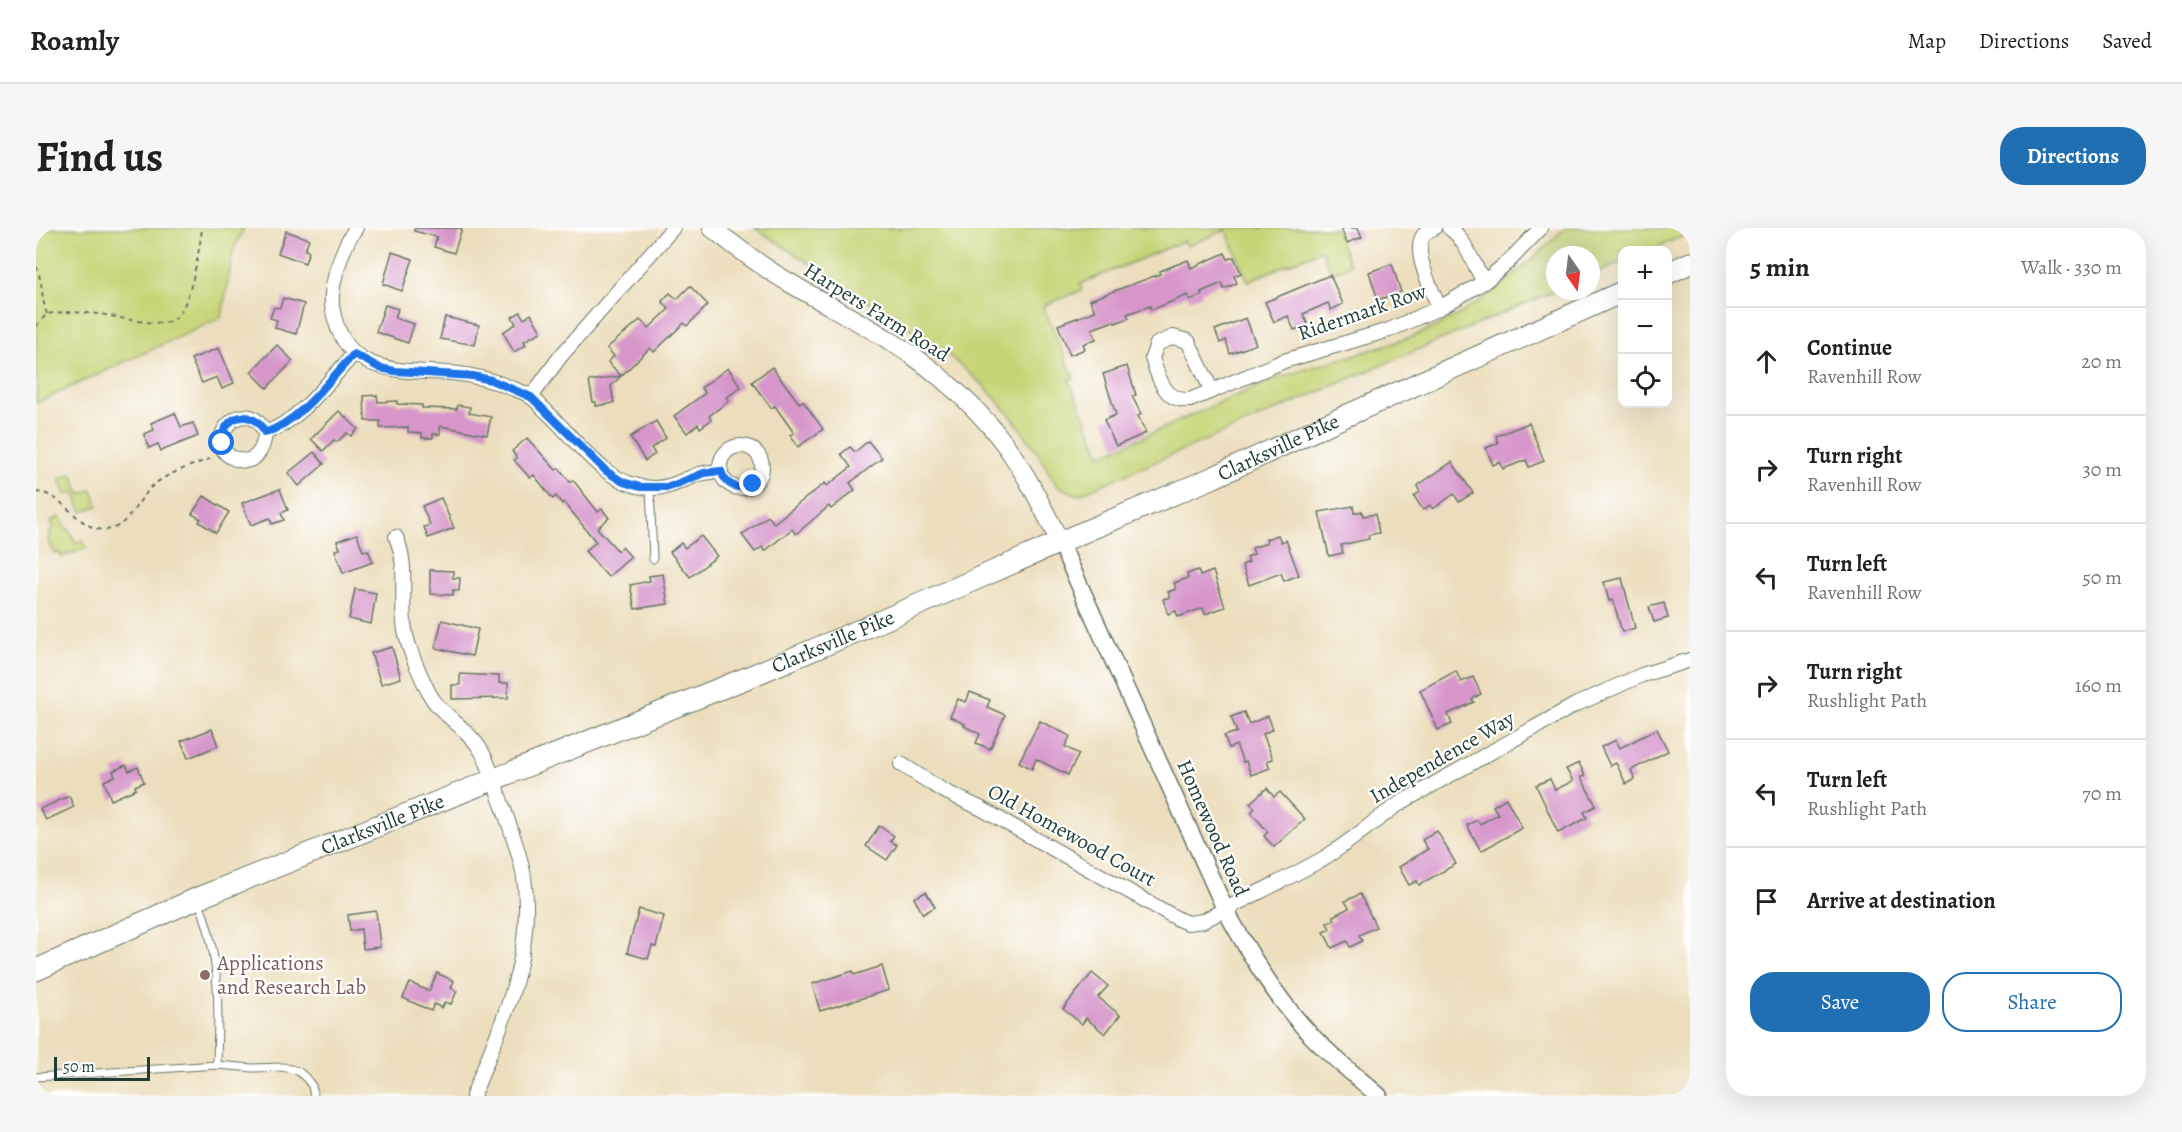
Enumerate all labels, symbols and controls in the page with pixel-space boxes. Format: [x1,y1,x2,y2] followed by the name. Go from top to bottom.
[30,22,119,60] text: Roamly
[1908,27,1946,55] text: Map
[1979,27,2069,55] text: Directions
[2102,27,2152,55] text: Saved
[2000,127,2146,185] button: Directions
[36,128,163,185] text: Find us
[1546,246,1600,300] north arrow
[1618,246,1672,408] map controls
[1618,246,1672,300] button: +
[1750,250,1810,285] text: 5 min
[2021,254,2122,281] text: Walk · 330 m
[799,256,956,369] street label: Harpers Farm Road
[1294,277,1430,347] street label: Ridermark Row
[1618,300,1672,354] button: −
[1807,333,1892,363] text: Continue
[1750,345,1783,378] icon: ahead
[2081,348,2122,375] text: 20 m
[1618,354,1672,408] button: locate
[1807,363,1922,390] text: Ravenhill Row
[1213,407,1343,487] street label: Clarksville Pike
[208,429,234,455] route start
[1807,441,1903,471] text: Turn right
[1750,453,1783,486] icon: right
[2082,456,2122,483] text: 30 m
[739,470,765,496] route end
[1807,471,1922,498] text: Ravenhill Row
[1807,549,1887,579] text: Turn left
[1750,561,1783,594] icon: left
[2082,564,2122,591] text: 50 m
[1807,579,1922,606] text: Ravenhill Row
[767,603,899,680] street label: Clarksville Pike
[1807,657,1903,687] text: Turn right
[1750,669,1783,702] icon: right
[2075,672,2122,699] text: 160 m
[1807,687,1927,714] text: Rushlight Path
[1365,704,1520,810] street label: Independence Way
[1170,755,1256,902] street label: Homewood Road
[1807,765,1887,795] text: Turn left
[983,777,1161,893] street label: Old Homewood Court
[1750,777,1783,810] icon: left
[2082,780,2122,807] text: 70 m
[316,787,448,861] street label: Clarksville Pike
[1807,795,1927,822] text: Rushlight Path
[1750,885,1783,918] icon: arrive
[1807,886,1996,916] text: Arrive at destination
[216,949,366,1001] place label: Applications and Research Lab
[198,968,212,982] marker: Applications and Research Lab
[1750,972,1930,1032] button: Save
[1942,972,2122,1032] button: Share
[54,1054,150,1082] scale bar
[63,1056,95,1078] text: 50 m

